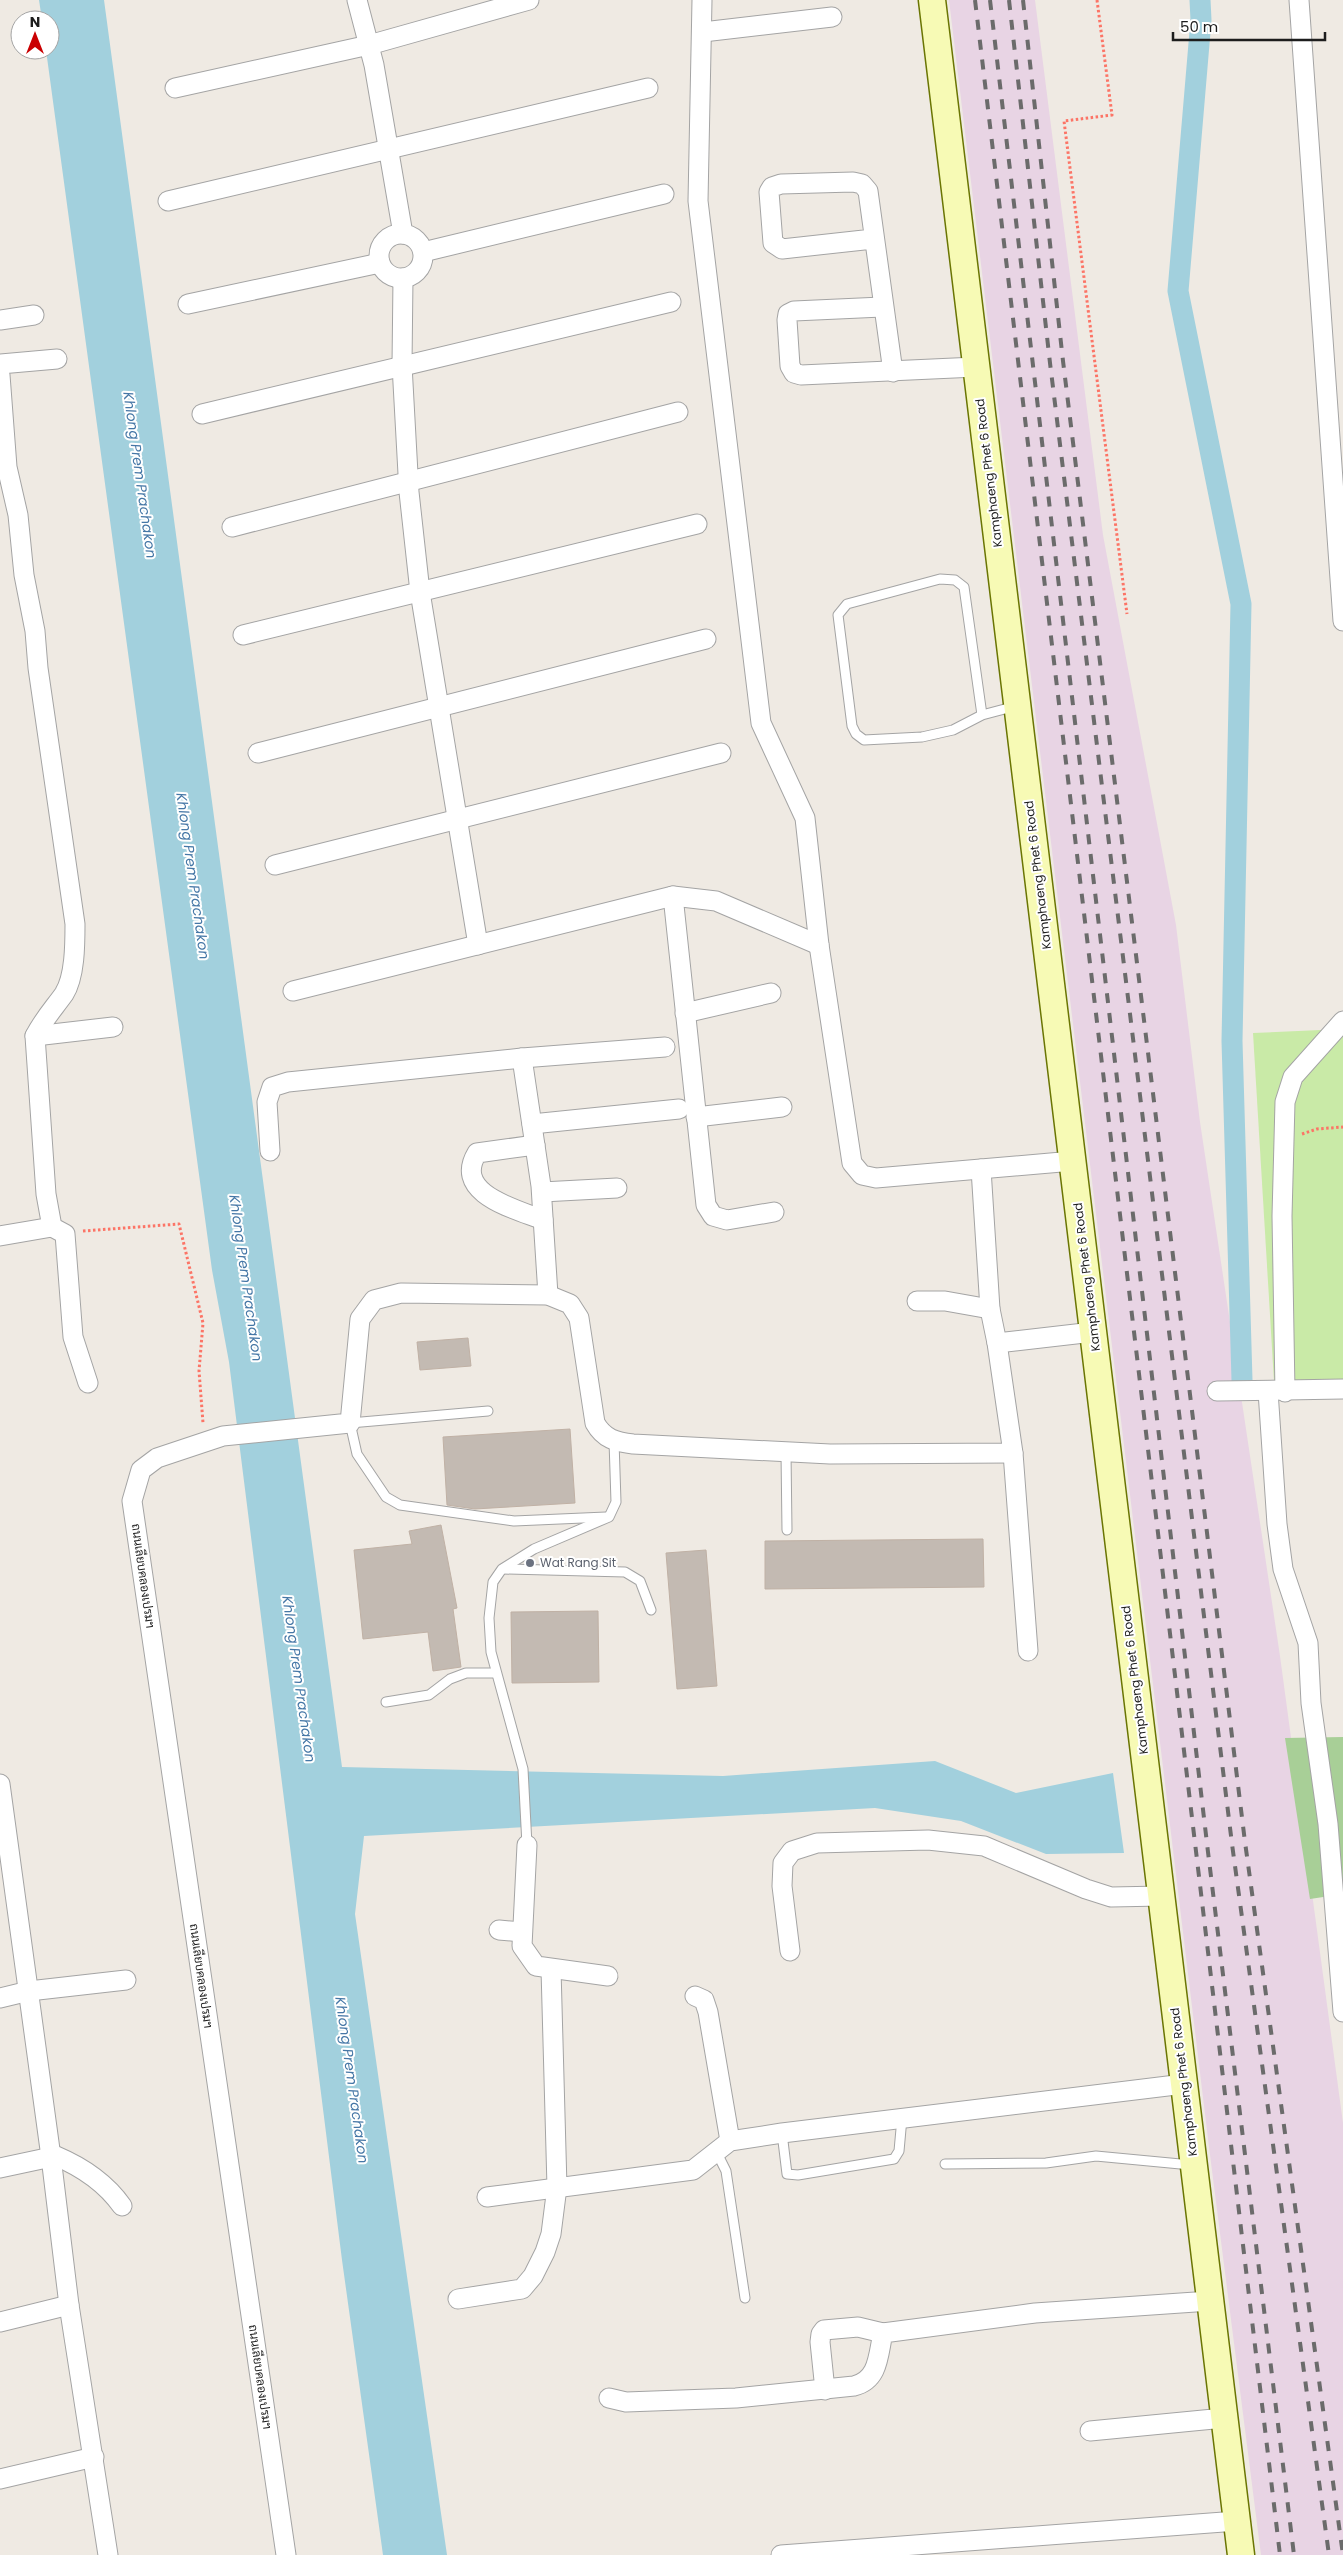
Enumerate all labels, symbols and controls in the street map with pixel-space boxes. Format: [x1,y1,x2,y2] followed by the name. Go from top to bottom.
[10,10,60,60] north arrow
[1173,10,1326,42] scale bar
[30,12,40,32] text: N
[1180,16,1218,37] text: 50 m
[118,391,162,560] water label: Khlong Prem Prachakon
[971,398,1006,548] street label: Kamphaeng Phet 6 Road
[171,792,215,961] water label: Khlong Prem Prachakon
[1020,800,1055,950] street label: Kamphaeng Phet 6 Road
[224,1194,268,1363] water label: Khlong Prem Prachakon
[1069,1202,1104,1352] street label: Kamphaeng Phet 6 Road
[128,1522,159,1629] street label: ถนนเลียบคลองเปรมฯ
[540,1554,616,1571] place label: Wat Rang Sit
[524,1557,536,1569] marker: Wat Rang Sit
[277,1595,321,1764] water label: Khlong Prem Prachakon
[1117,1605,1152,1755] street label: Kamphaeng Phet 6 Road
[186,1922,217,2029] street label: ถนนเลียบคลองเปรมฯ
[330,1996,374,2165] water label: Khlong Prem Prachakon
[1166,2007,1201,2157] street label: Kamphaeng Phet 6 Road
[245,2323,276,2430] street label: ถนนเลียบคลองเปรมฯ

